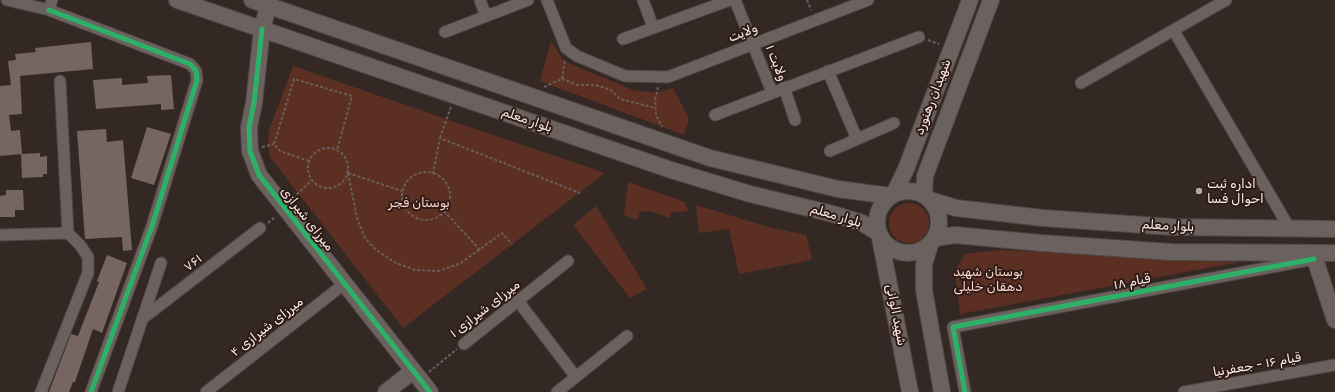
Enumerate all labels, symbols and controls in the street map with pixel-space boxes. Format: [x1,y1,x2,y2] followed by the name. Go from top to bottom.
[726,20,760,46] street label: ولایت
[762,43,790,83] street label: ولایت ۱
[911,57,955,137] street label: شهیدان رهنورد
[500,104,554,136] street label: بلوار معلم
[1207,176,1264,207] place label: اداره ثبت احوال فسا
[277,184,337,254] street label: میرزای شیرازی
[1194,186,1204,196] marker: اداره ثبت احوال فسا
[388,195,450,211] park label: بوستان فجر
[809,201,863,231] street label: بلوار معلم
[1141,217,1195,235] street label: بلوار معلم
[181,251,205,275] street label: ۷۶۱
[953,264,1023,295] park label: بوستان شهید دهقان خلیلی
[1112,271,1152,293] street label: قیام ۱۸
[447,277,523,341] street label: میرزای شیرازی ۱
[882,283,910,347] street label: شهید الوانی
[228,294,306,360] street label: میرزای شیرازی ۴
[1212,350,1302,380] street label: قیام ۱۶ - جعفرنیا

